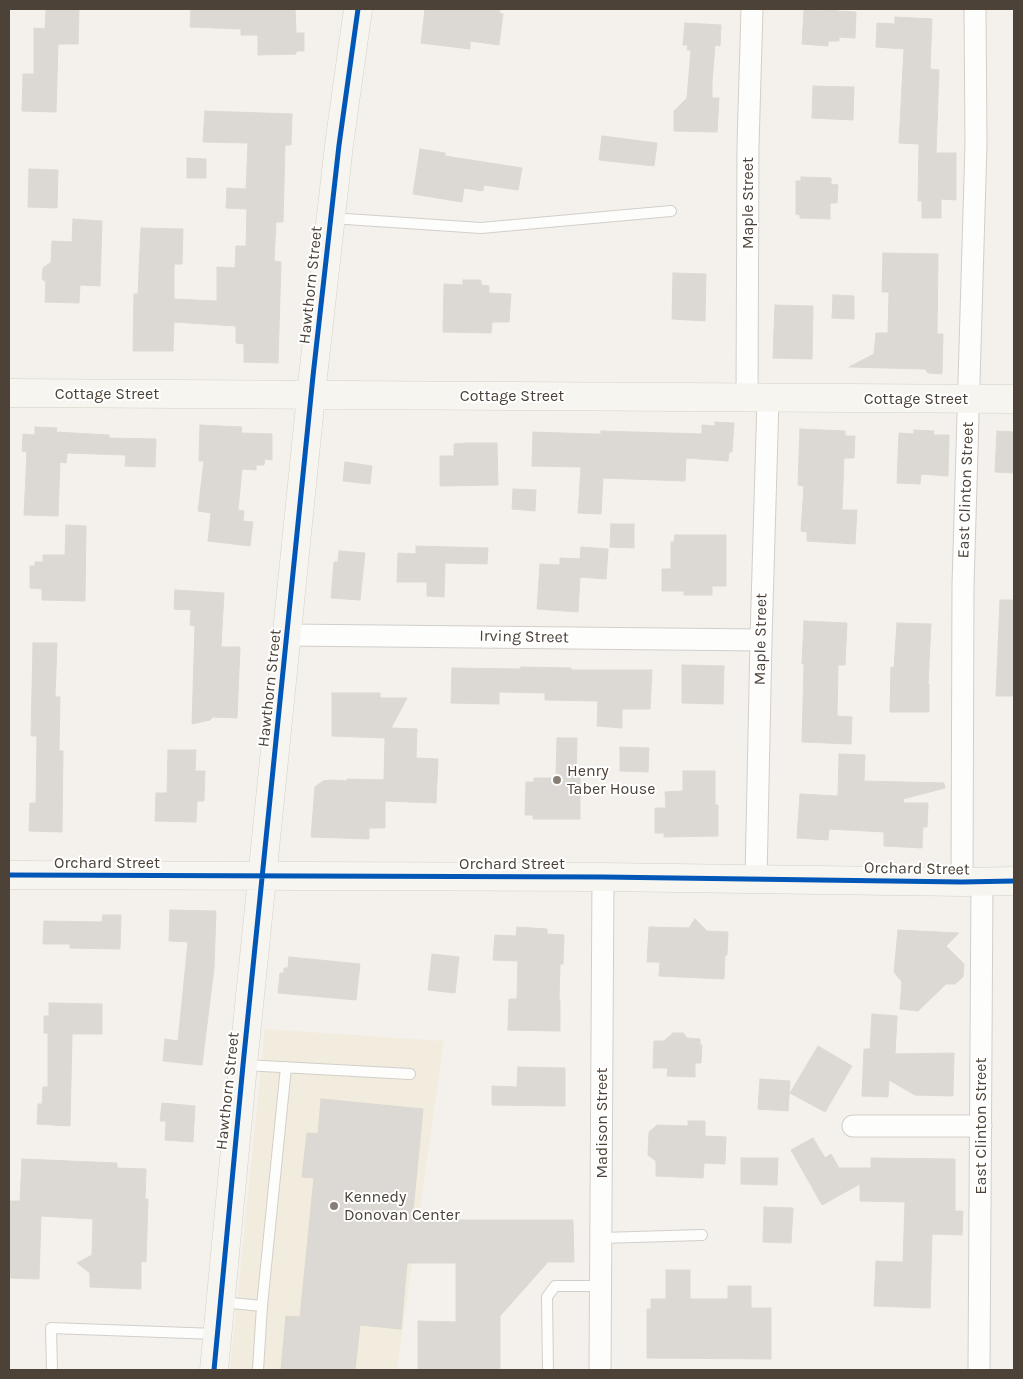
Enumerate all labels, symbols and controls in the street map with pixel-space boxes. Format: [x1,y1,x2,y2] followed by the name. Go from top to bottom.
[738,157,758,249] street label: Maple Street
[295,225,327,345] street label: Hawthorn Street
[55,384,159,404] street label: Cottage Street
[460,386,564,406] street label: Cottage Street
[864,389,968,409] street label: Cottage Street
[954,421,978,559] street label: East Clinton Street
[751,593,771,685] street label: Maple Street
[479,627,569,647] street label: Irving Street
[254,628,286,748] street label: Hawthorn Street
[567,761,655,799] place label: Henry Taber House
[551,774,563,786] marker: Henry Taber House
[54,853,160,873] street label: Orchard Street
[459,854,565,874] street label: Orchard Street
[864,858,970,880] street label: Orchard Street
[212,1031,244,1151] street label: Hawthorn Street
[971,1058,991,1194] street label: East Clinton Street
[592,1067,612,1179] street label: Madison Street
[344,1187,460,1225] place label: Kennedy Donovan Center
[328,1200,340,1212] marker: Kennedy Donovan Center

